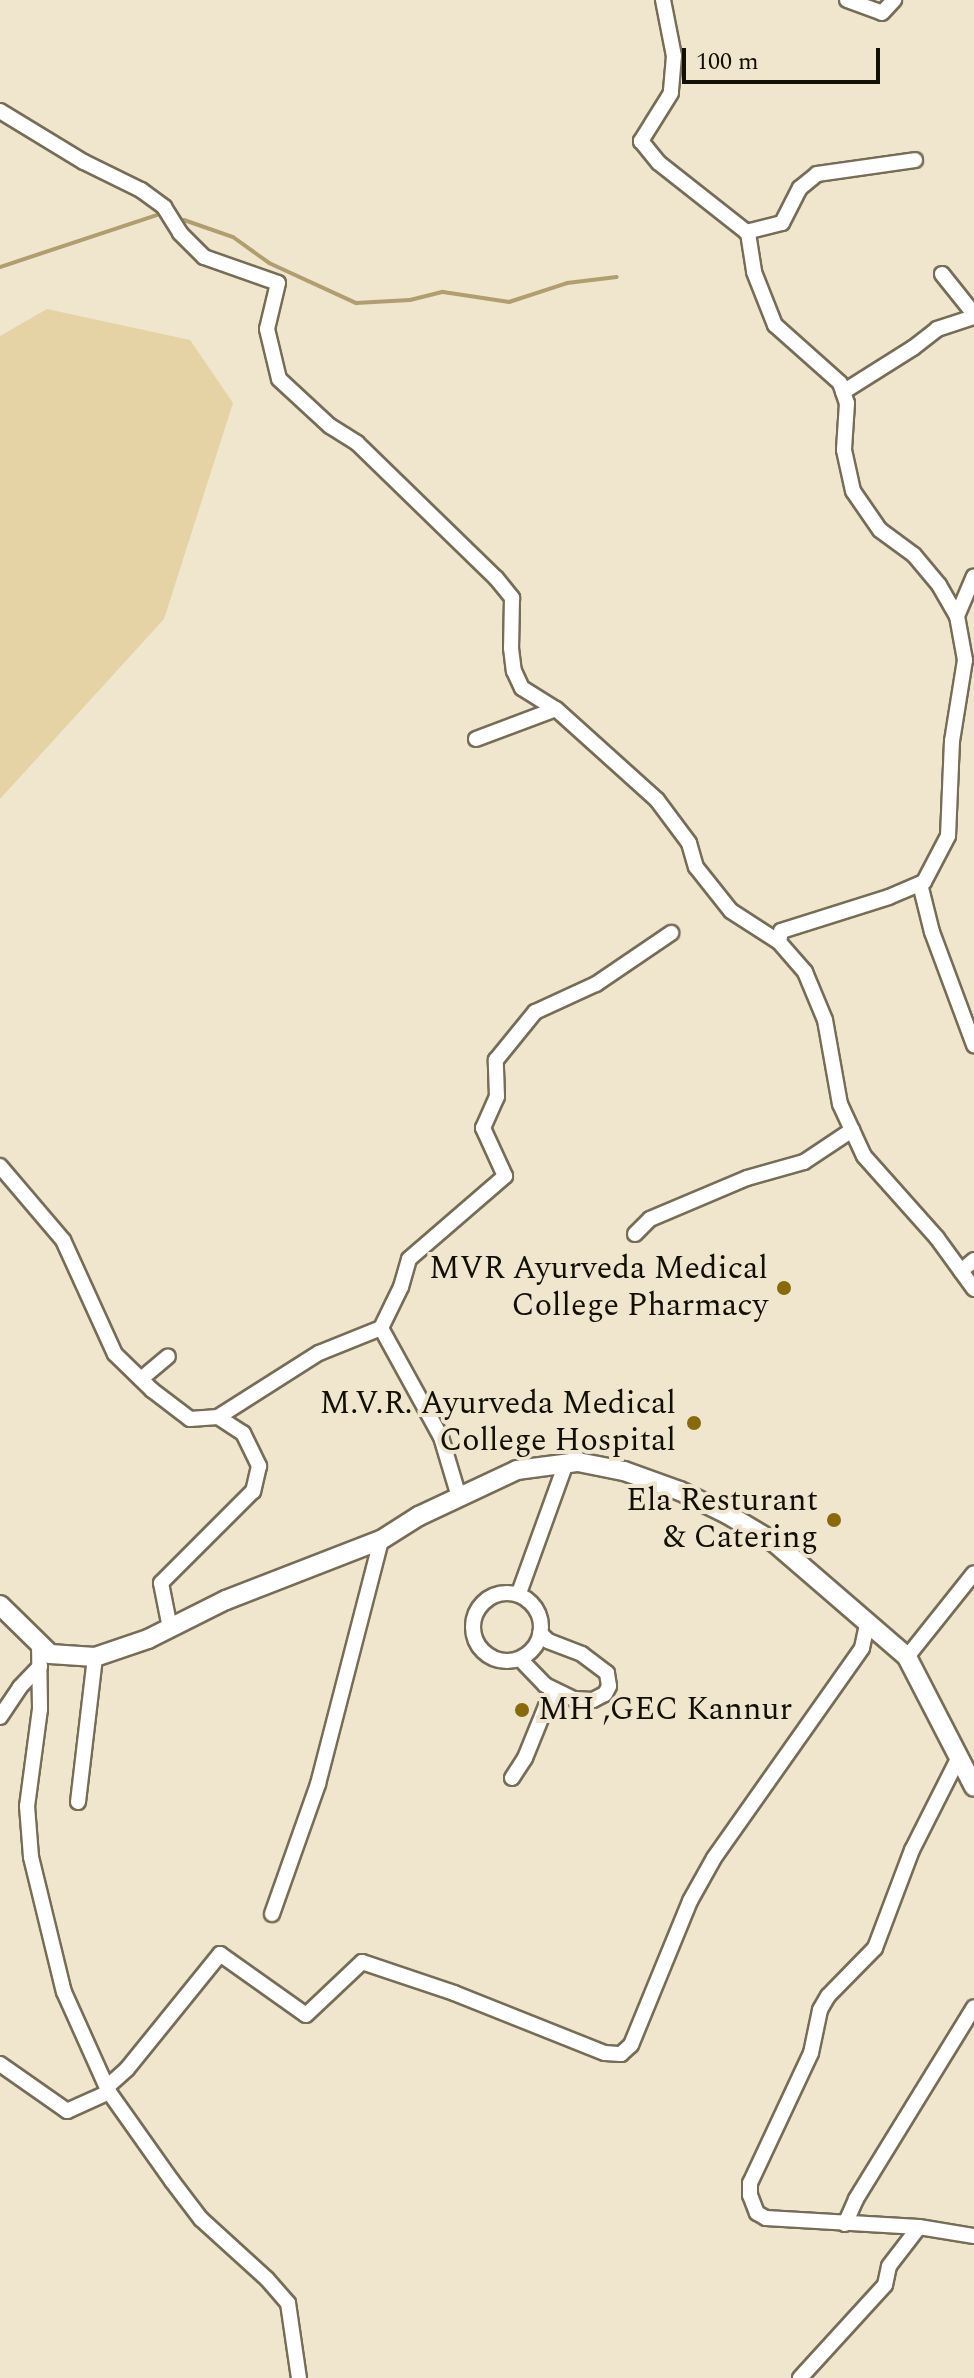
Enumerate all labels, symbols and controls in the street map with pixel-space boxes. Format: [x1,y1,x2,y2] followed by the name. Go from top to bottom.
[686,32,884,82] scale bar
[696,44,759,80] text: 100 m
[429,1251,768,1326] place label: MVR Ayurveda Medical College Pharmacy
[775,1279,793,1297] marker: MVR Ayurveda Medical College Pharmacy
[319,1386,676,1461] place label: M.V.R. Ayurveda Medical College Hospital
[683,1412,705,1434] marker: M.V.R. Ayurveda Medical College Hospital
[626,1483,818,1558] place label: Ela Resturant & Catering
[825,1511,843,1529] marker: Ela Resturant & Catering
[538,1691,792,1729] place label: MH ,GEC Kannur
[513,1701,531,1719] marker: MH ,GEC Kannur

